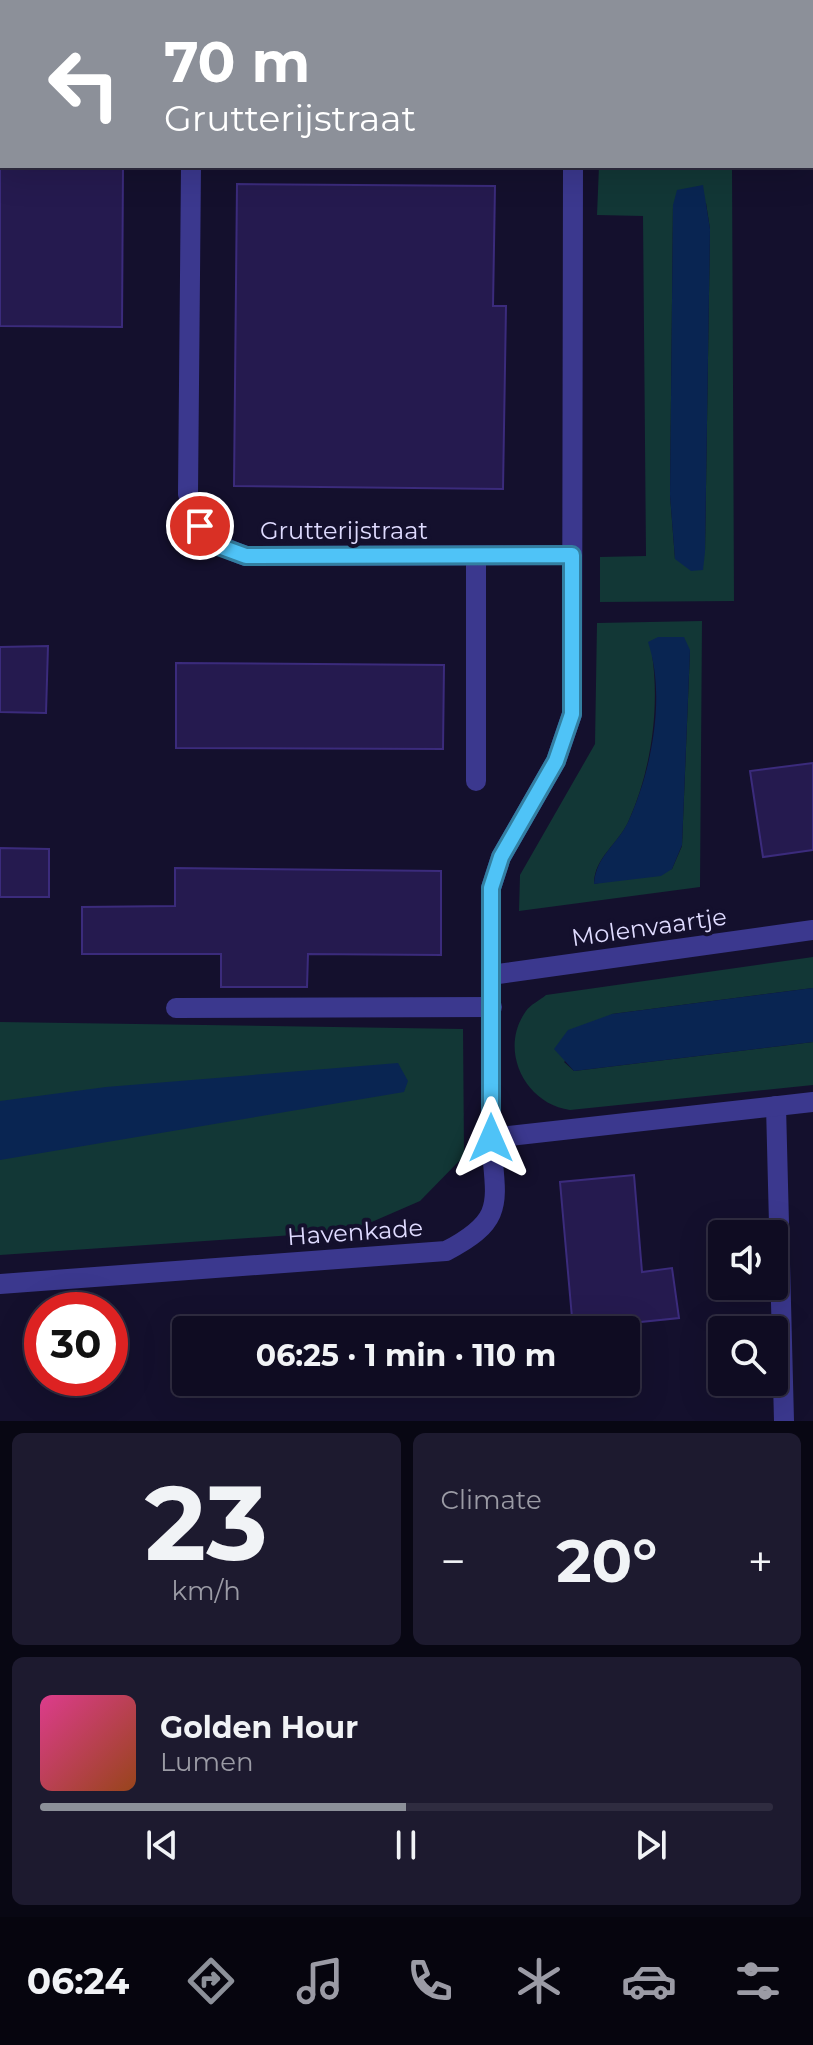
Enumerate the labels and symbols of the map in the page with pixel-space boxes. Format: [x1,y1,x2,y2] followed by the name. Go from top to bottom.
[166,492,234,560] pin
[260,516,428,545] street label: Grutterijstraat
[569,902,729,952] street label: Molenvaartje
[449,1096,533,1180] position arrow
[286,1213,424,1251] street label: Havenkade
[24,1292,128,1396] speed limit sign: 30

